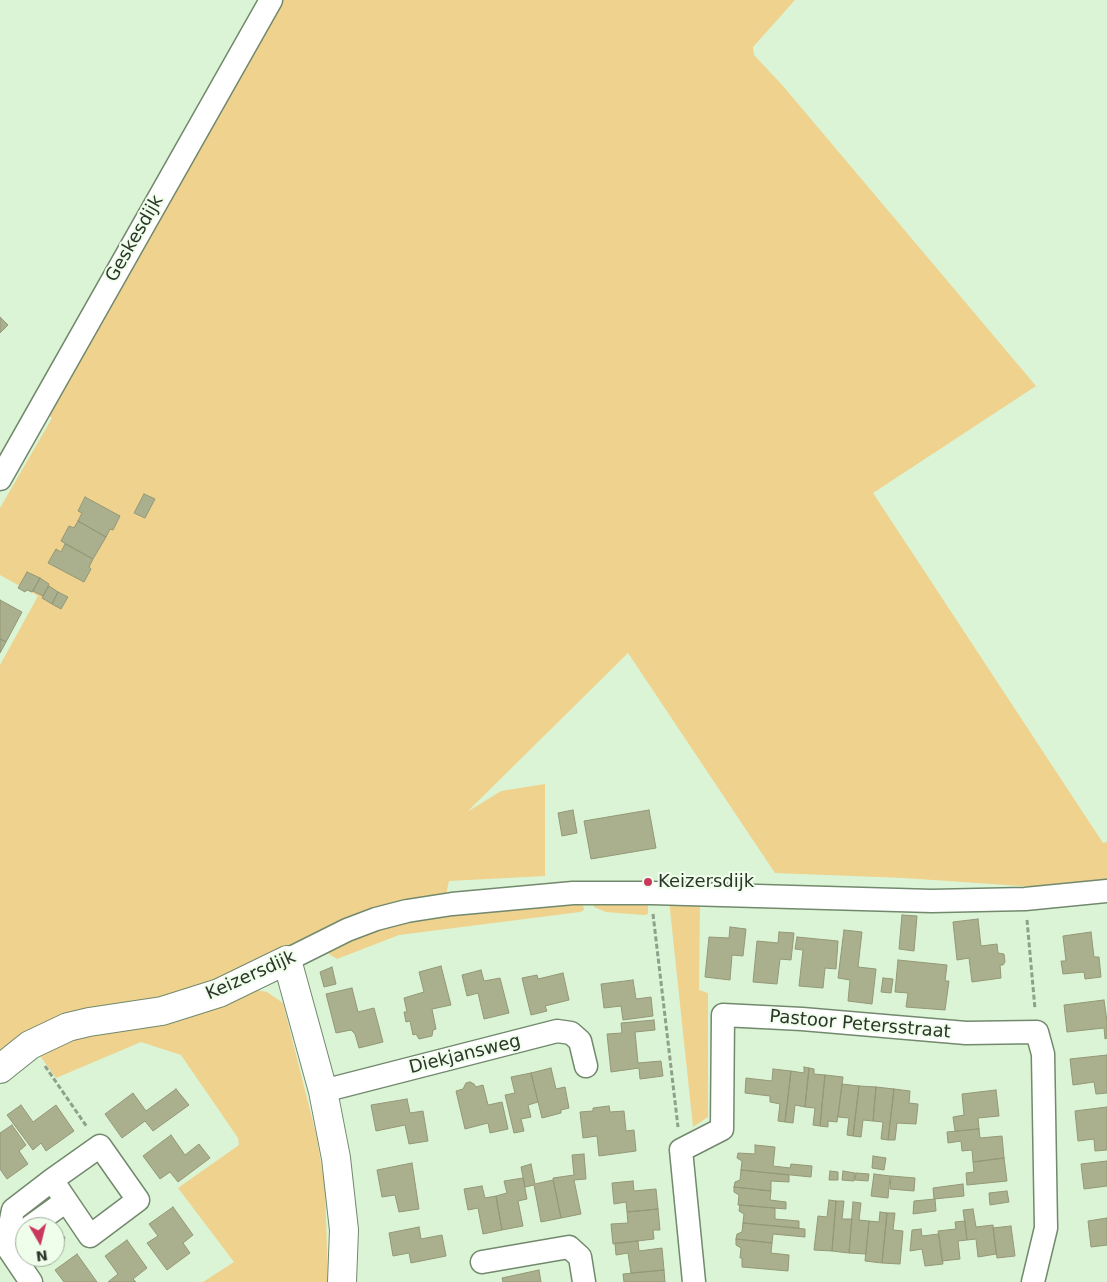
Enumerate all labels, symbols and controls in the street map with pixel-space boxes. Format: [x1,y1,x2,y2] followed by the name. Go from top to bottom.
[102,192,168,286] street label: Geskesdijk
[658,871,754,893] place label: Keizersdijk
[642,876,654,888] marker: Keizersdijk
[203,947,299,1005] street label: Keizersdijk
[768,1006,952,1044] street label: Pastoor Petersstraat
[407,1031,523,1079] street label: Diekjansweg
[15,1217,65,1267] north arrow
[35,1247,49,1265] text: N

